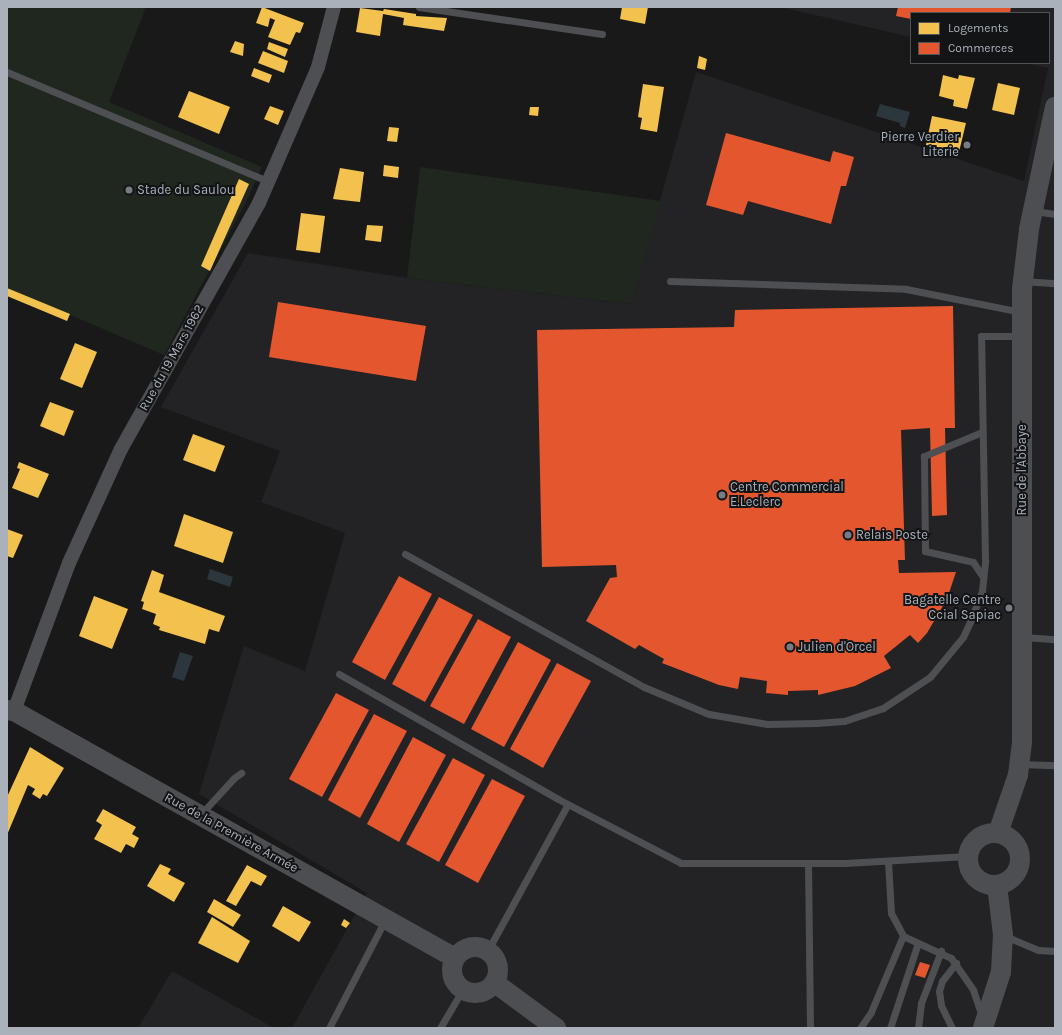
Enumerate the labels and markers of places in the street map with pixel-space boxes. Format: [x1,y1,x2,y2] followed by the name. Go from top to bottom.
[881,130,959,161] place label: Pierre Verdier Literie
[962,140,972,150] marker: Pierre Verdier Literie
[137,182,235,198] place label: Stade du Saulou
[124,185,134,195] marker: Stade du Saulou
[730,480,844,511] place label: Centre Commercial E.Leclerc
[717,490,727,500] marker: Centre Commercial E.Leclerc
[856,527,928,543] place label: Relais Poste
[843,530,853,540] marker: Relais Poste
[904,593,1001,624] place label: Bagatelle Centre Ccial Sapiac
[1004,603,1014,613] marker: Bagatelle Centre Ccial Sapiac
[798,639,876,655] place label: Julien d'Orcel
[785,642,795,652] marker: Julien d'Orcel

